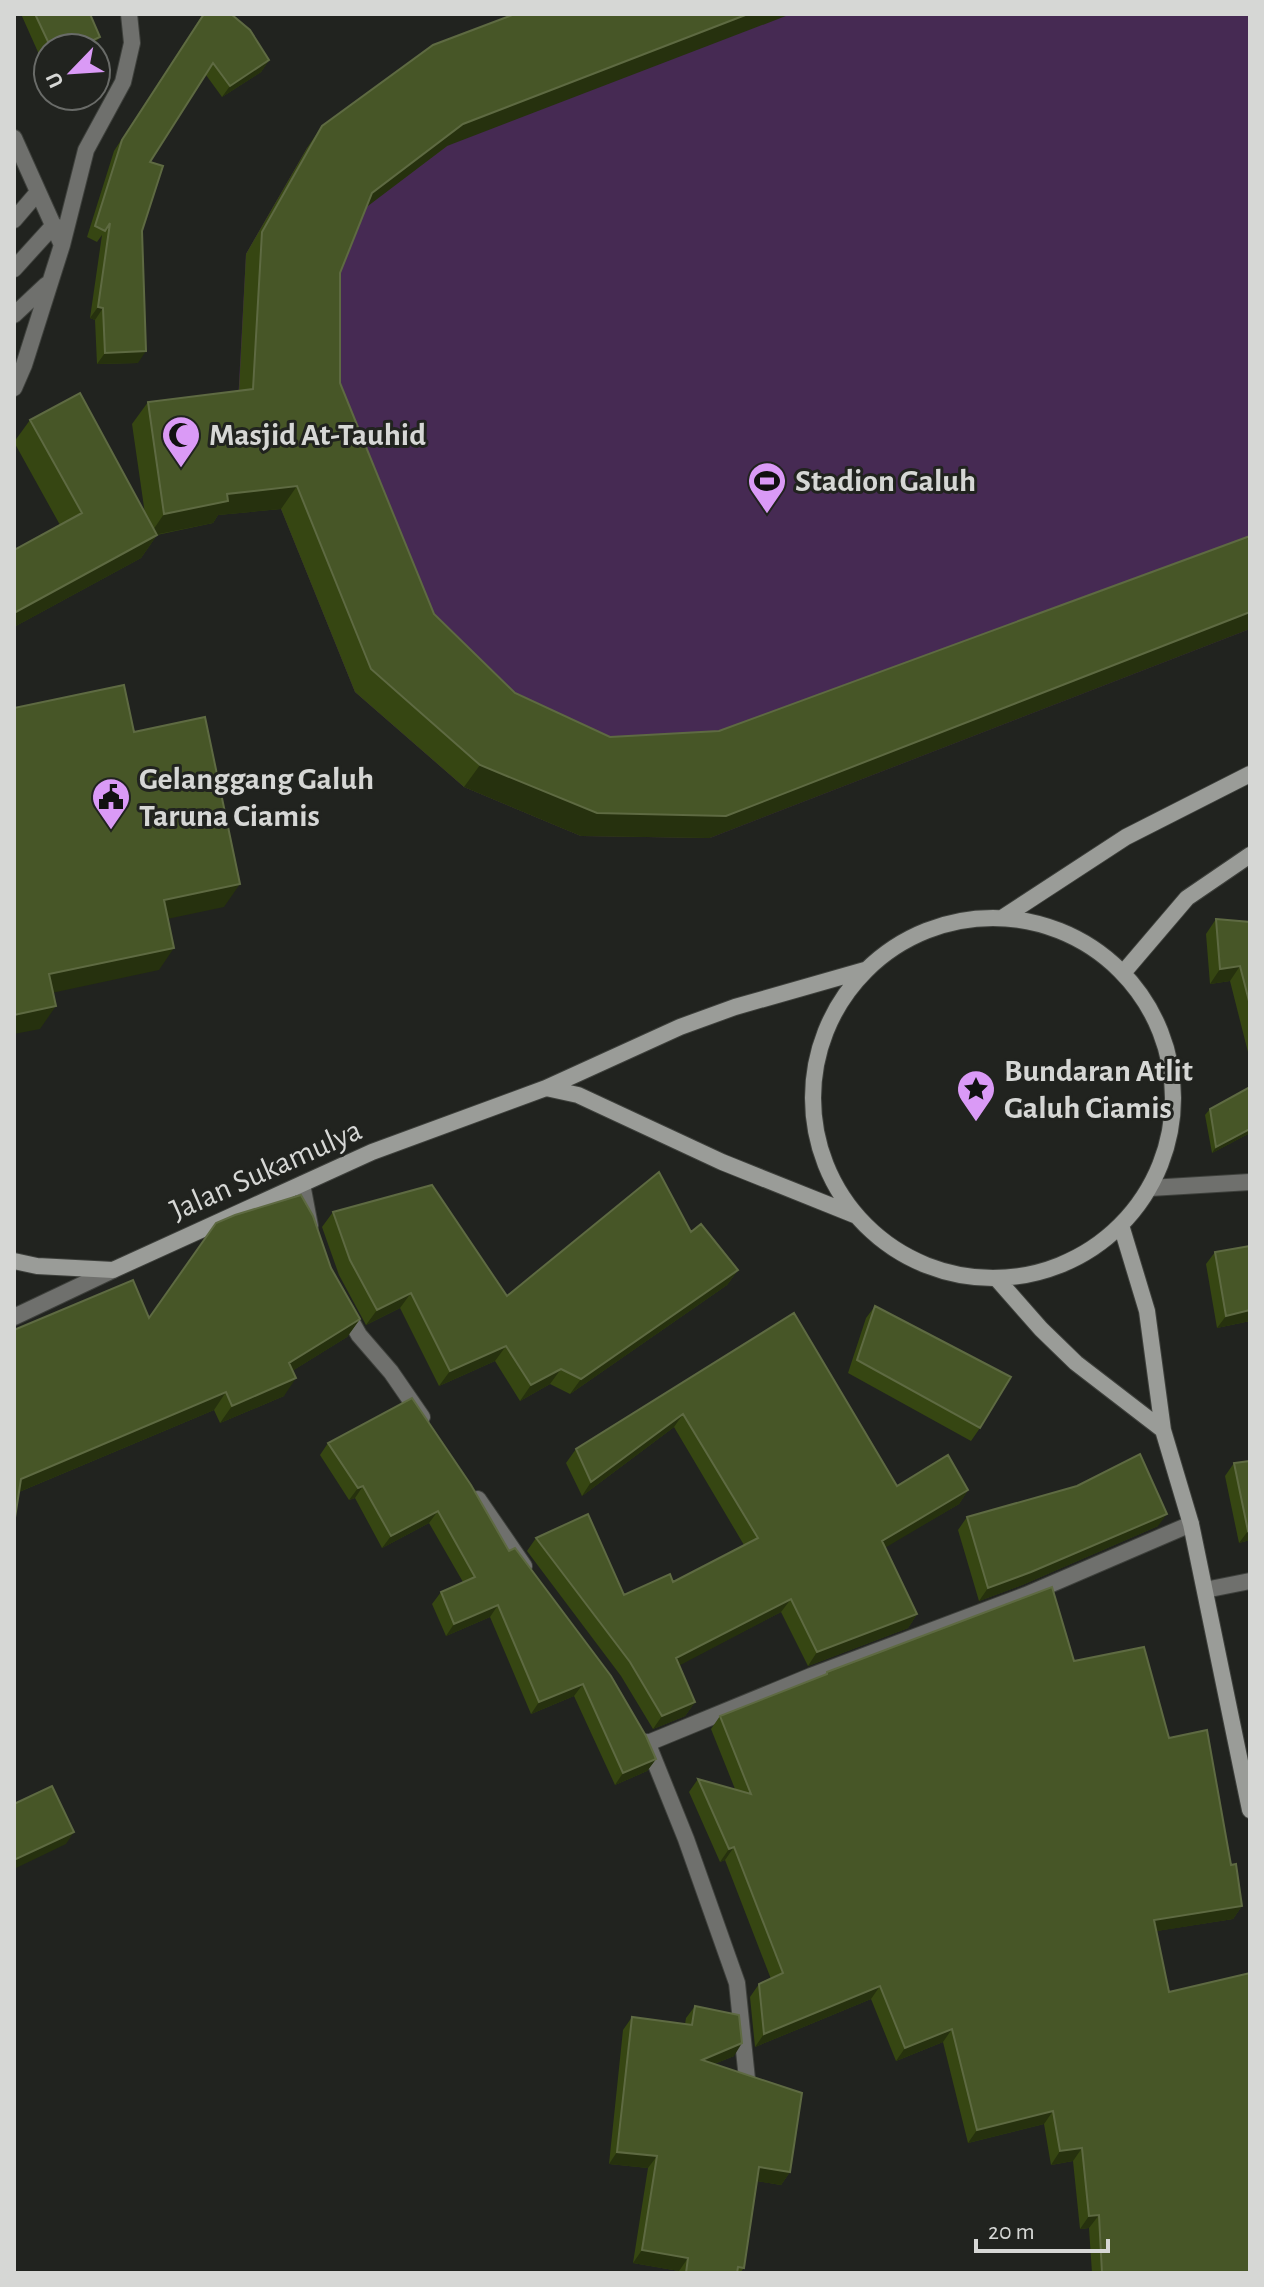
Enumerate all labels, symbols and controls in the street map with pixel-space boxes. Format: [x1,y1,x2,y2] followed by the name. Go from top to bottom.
[32,32,112,112] north arrow
[42,69,68,91] text: U
[160,414,202,469] mosque icon: Masjid At-Tauhid
[209,419,426,451] place label: Masjid At-Tauhid
[746,460,788,515] sports icon: Stadion Galuh
[795,465,976,497] place label: Stadion Galuh
[139,763,374,832] place label: Gelanggang Galuh Taruna Ciamis
[90,776,132,831] public building icon: Gelanggang Galuh Taruna Ciamis
[1004,1055,1193,1124] place label: Bundaran Atlit Galuh Ciamis
[955,1068,997,1123] place icon: Bundaran Atlit Galuh Ciamis
[165,1114,367,1226] street label: Jalan Sukamulya
[976,2203,1108,2253] scale bar
[988,2220,1035,2244] text: 20 m

